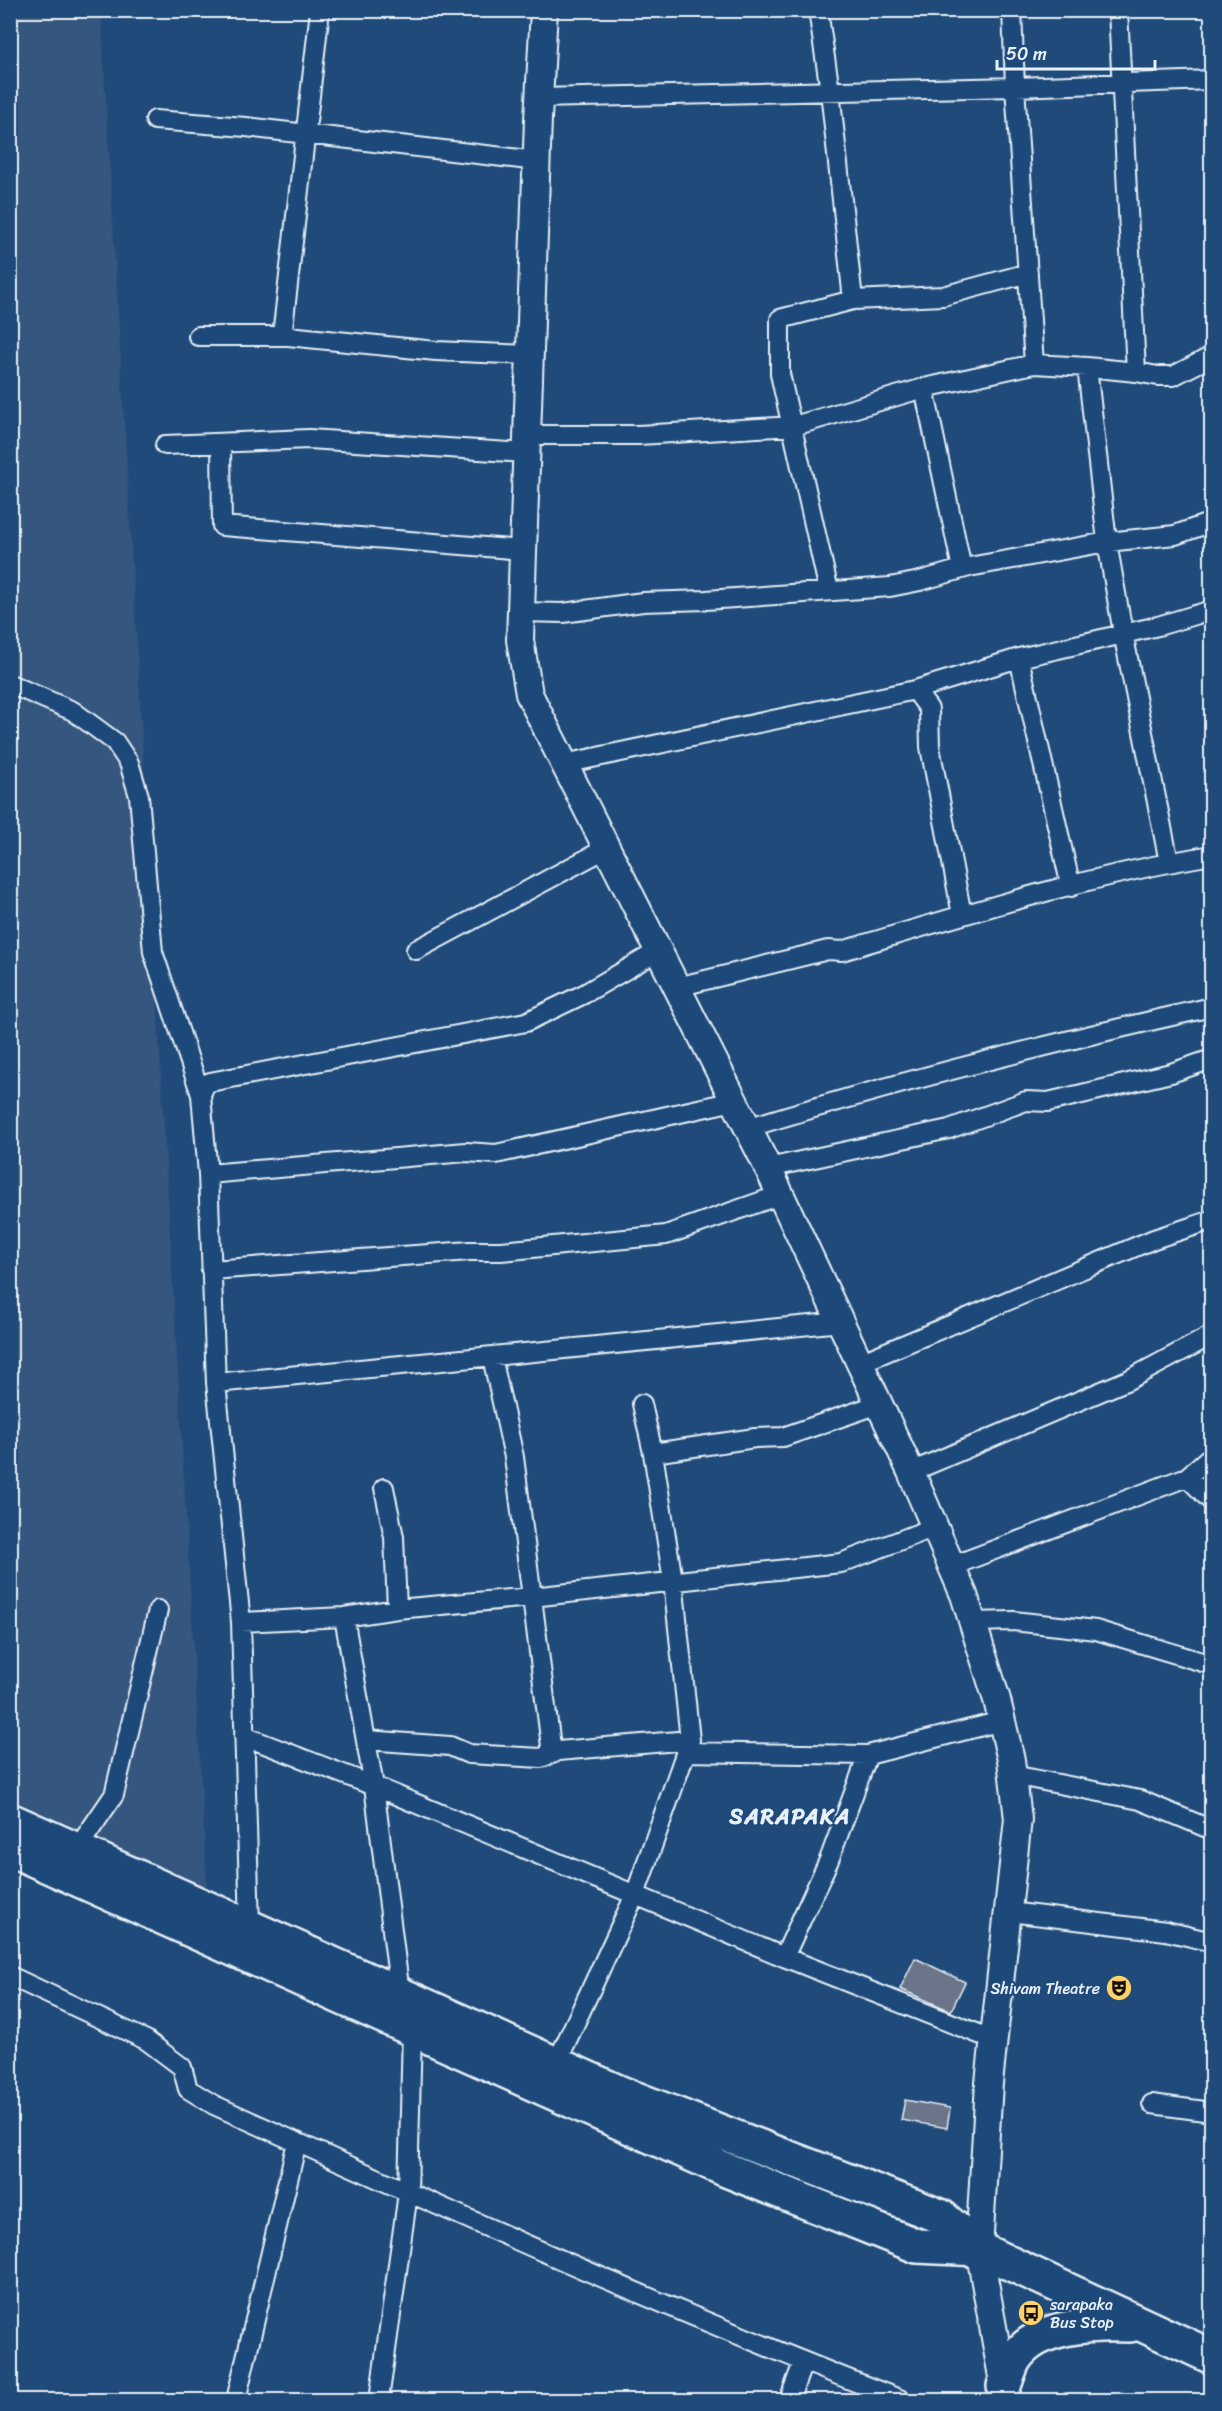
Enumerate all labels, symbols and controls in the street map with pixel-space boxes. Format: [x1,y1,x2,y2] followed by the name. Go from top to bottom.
[997,33,1154,71] scale bar
[1006,38,1047,70] text: 50 m
[728,1797,851,1836] district label: SARAPAKA
[1104,1973,1134,2003] theatre icon: Shivam Theatre
[990,1974,1100,2003] place label: Shivam Theatre
[1049,2290,1114,2337] place label: sarapaka Bus Stop
[1016,2298,1046,2328] bus stop icon: sarapaka Bus Stop

